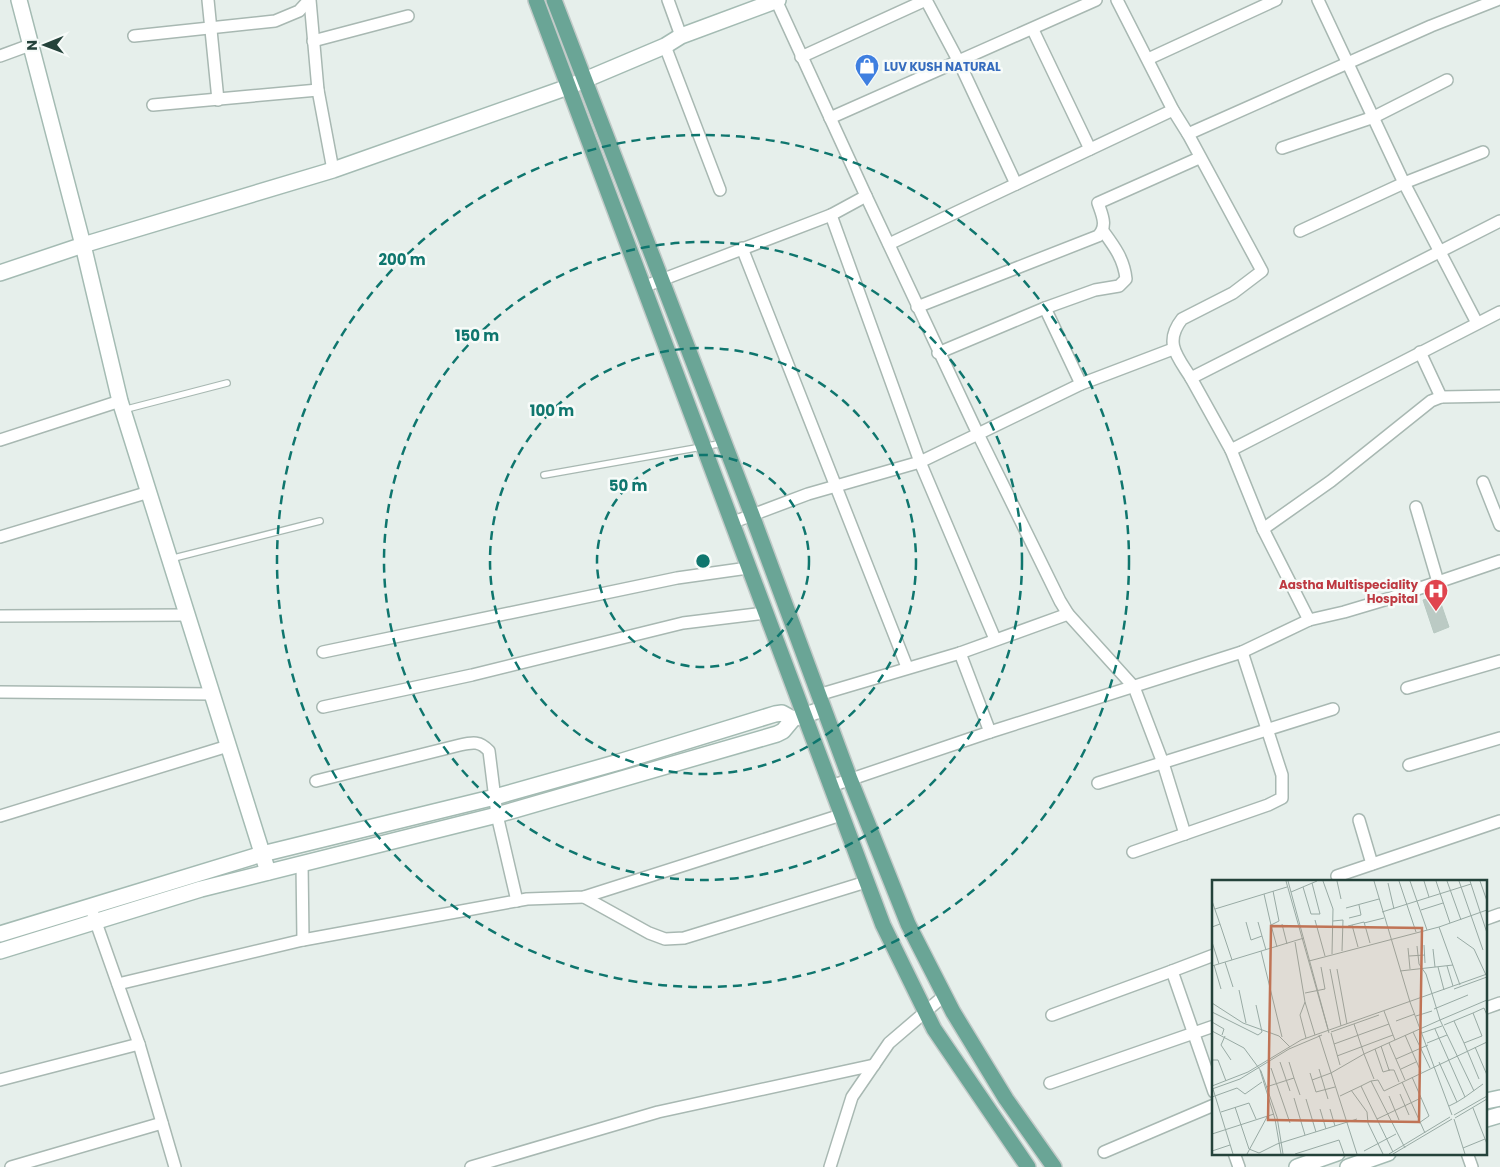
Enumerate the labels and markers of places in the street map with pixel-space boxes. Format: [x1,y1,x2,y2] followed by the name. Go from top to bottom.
[854,53,880,87] shop icon: LUV KUSH NATURAL
[884,58,1001,75] place label: LUV KUSH NATURAL
[694,552,712,570] centre of rings
[1279,576,1418,607] place label: Aastha Multispeciality Hospital
[1423,578,1449,612] hospital icon: Aastha Multispeciality Hospital

